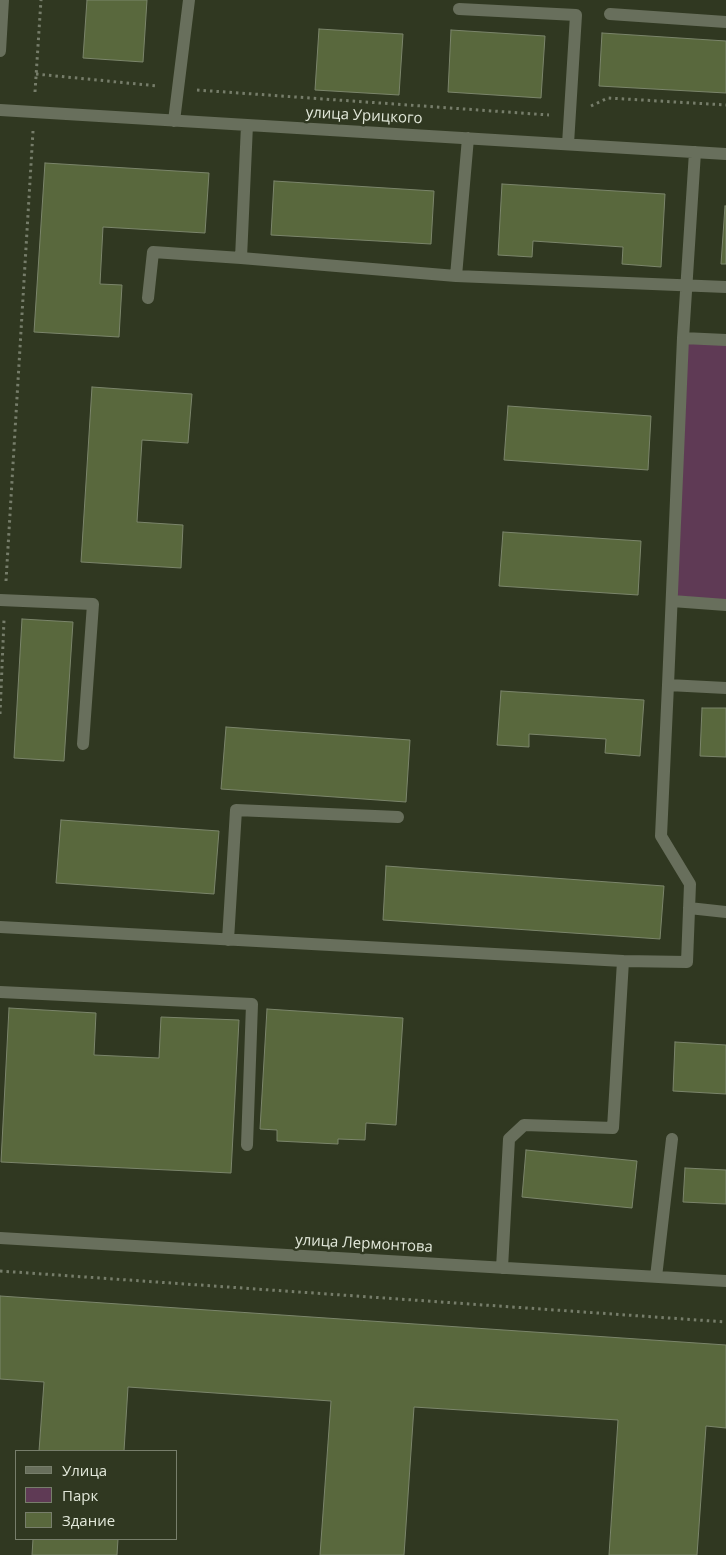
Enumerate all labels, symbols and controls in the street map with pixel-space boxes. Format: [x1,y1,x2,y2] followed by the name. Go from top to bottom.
[305,104,423,128] street label: улица Урицкого
[295,1231,433,1257] street label: улица Лермонтова
[15,1450,178,1540] legend
[62,1460,107,1480] text: Улица
[62,1485,98,1505] text: Парк
[62,1510,115,1530] text: Здание

